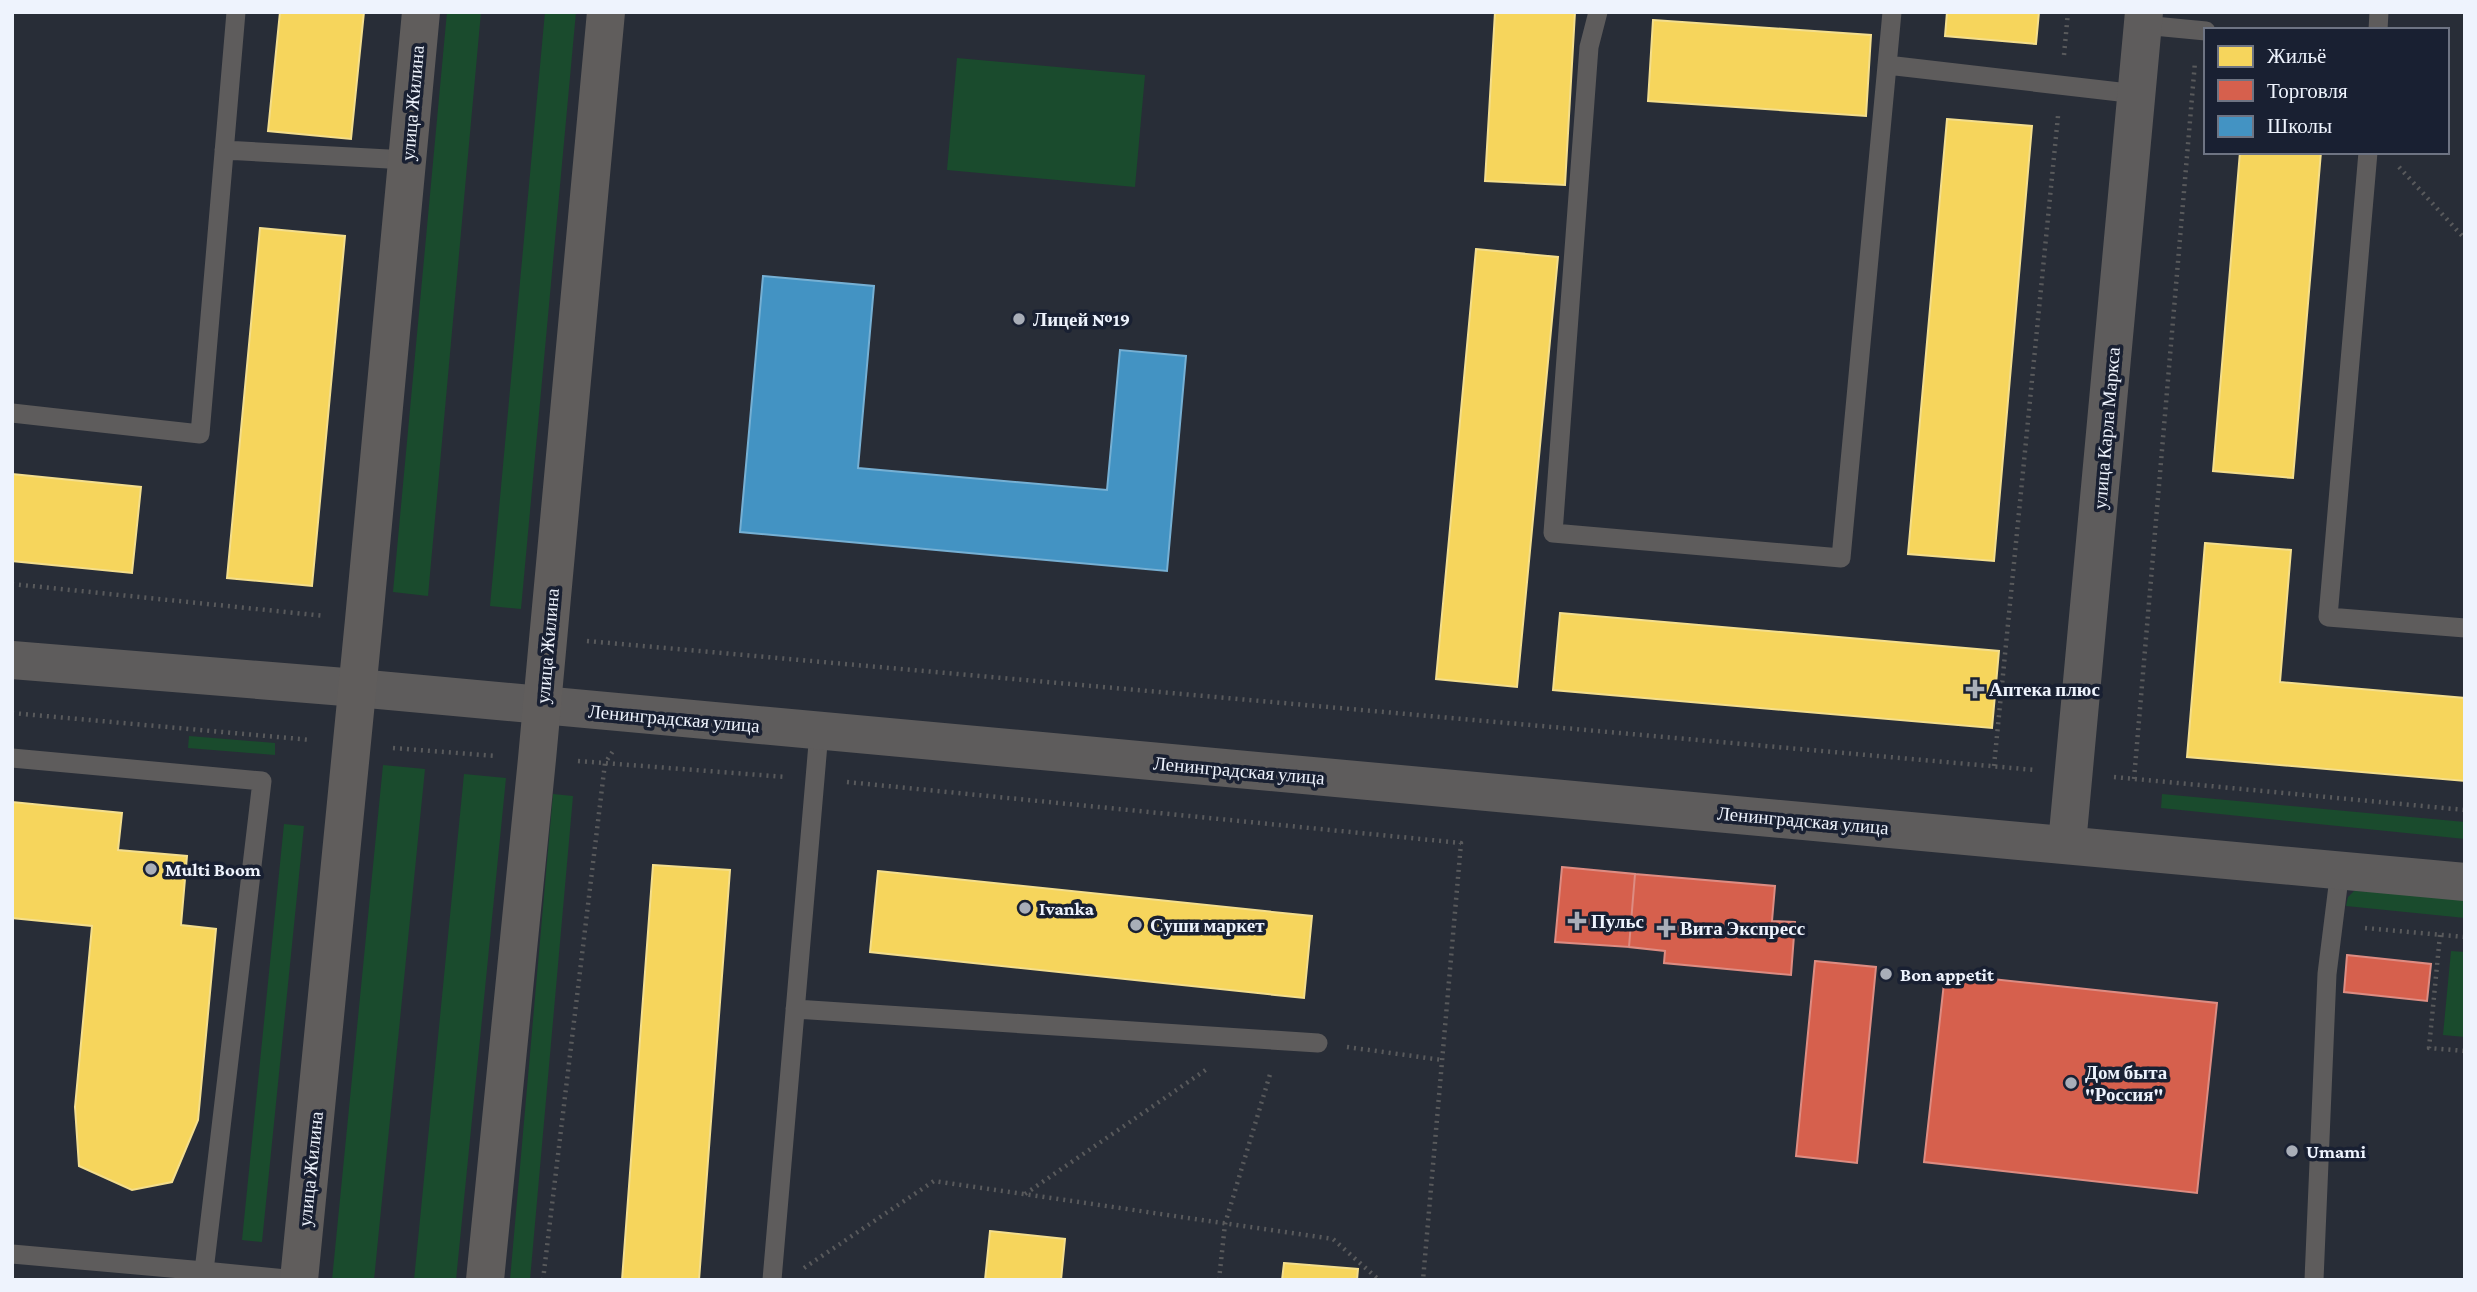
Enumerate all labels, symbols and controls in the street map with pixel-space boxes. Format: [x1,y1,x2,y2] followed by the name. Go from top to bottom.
[2204,28,2449,154] legend
[397,44,428,162] street label: улица Жилина
[2267,44,2326,68] text: Жильё
[2267,79,2348,103] text: Торговля
[2267,114,2332,138] text: Школы
[1033,309,1130,330] place label: Лицей №19
[1011,311,1027,327] marker: Лицей №19
[2089,346,2124,510] street label: улица Карла Маркса
[532,587,563,705] street label: улица Жилина
[1989,679,2100,700] place label: Аптека плюс
[1967,681,1983,697] marker: Аптека плюс
[587,701,761,737] street label: Ленинградская улица
[1152,753,1326,789] street label: Ленинградская улица
[1716,803,1890,839] street label: Ленинградская улица
[165,859,261,880] place label: Multi Boom
[143,861,159,877] marker: Multi Boom
[1039,898,1095,919] place label: Ivanka
[1017,900,1033,916] marker: Ivanka
[1591,911,1644,932] place label: Пульс
[1569,913,1585,929] marker: Пульс
[1150,915,1265,936] place label: Суши маркет
[1128,917,1144,933] marker: Суши маркет
[1680,918,1805,939] place label: Вита Экспресс
[1658,920,1674,936] marker: Вита Экспресс
[1900,964,1994,985] place label: Bon appetit
[1878,966,1894,982] marker: Bon appetit
[2085,1062,2168,1105] place label: Дом быта "Россия"
[2063,1075,2079,1091] marker: Дом быта "Россия"
[294,1110,327,1228] street label: улица Жилина
[2306,1141,2366,1162] place label: Umami
[2284,1143,2300,1159] marker: Umami

